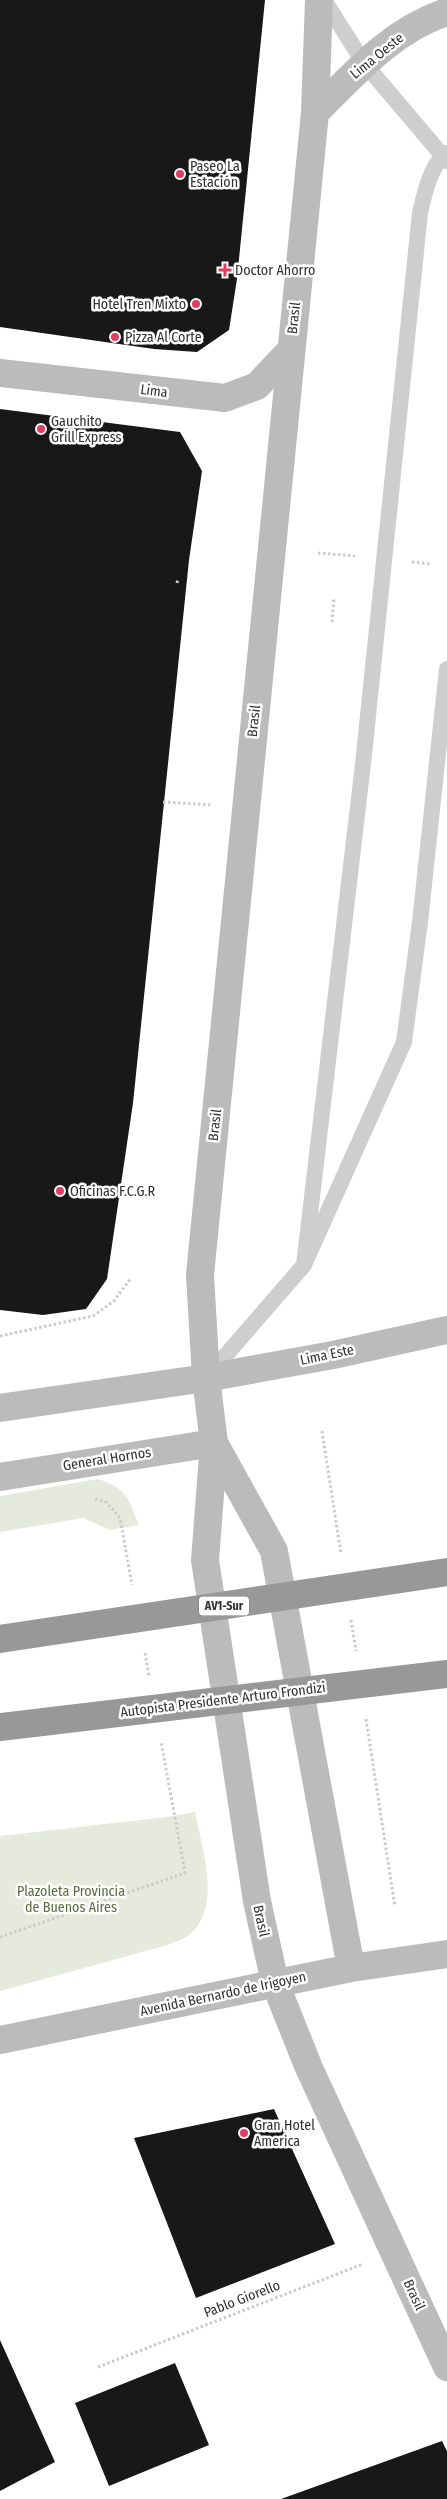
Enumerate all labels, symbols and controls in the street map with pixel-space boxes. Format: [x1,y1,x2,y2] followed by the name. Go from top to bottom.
[347,29,407,83] street label: Lima Oeste
[190,158,240,191] place label: Paseo La Estación
[174,168,186,180] marker: Paseo La Estación
[235,262,315,279] place label: Doctor Ahorro
[219,264,231,276] marker: Doctor Ahorro
[92,296,186,313] place label: Hotel Tren Mixto
[190,298,202,310] marker: Hotel Tren Mixto
[284,301,304,335] street label: Brasil
[125,329,202,346] place label: Pizza Al Corte
[109,331,121,343] marker: Pizza Al Corte
[139,381,169,401] street label: Lima
[51,413,122,446] place label: Gauchito Grill Express
[35,423,47,435] marker: Gauchito Grill Express
[244,704,264,738] street label: Brasil
[205,1108,225,1142] street label: Brasil
[70,1183,156,1200] place label: Oficinas F.C.G.R
[54,1185,66,1197] marker: Oficinas F.C.G.R
[299,1341,355,1369] street label: Lima Este
[62,1444,152,1474] street label: General Hornos
[199,1596,249,1615] road number: AV1-Sur
[119,1679,327,1721] street label: Autopista Presidente Arturo Frondizi
[17,1883,125,1916] park label: Plazoleta Provincia de Buenos Aires
[249,1904,273,1939] street label: Brasil
[138,1968,308,2020] street label: Avenida Bernardo de Irigoyen
[254,2117,315,2150] place label: Gran Hotel America
[238,2127,250,2139] marker: Gran Hotel America
[202,2277,282,2321] street label: Pablo Giorello
[400,2277,429,2313] street label: Brasil

